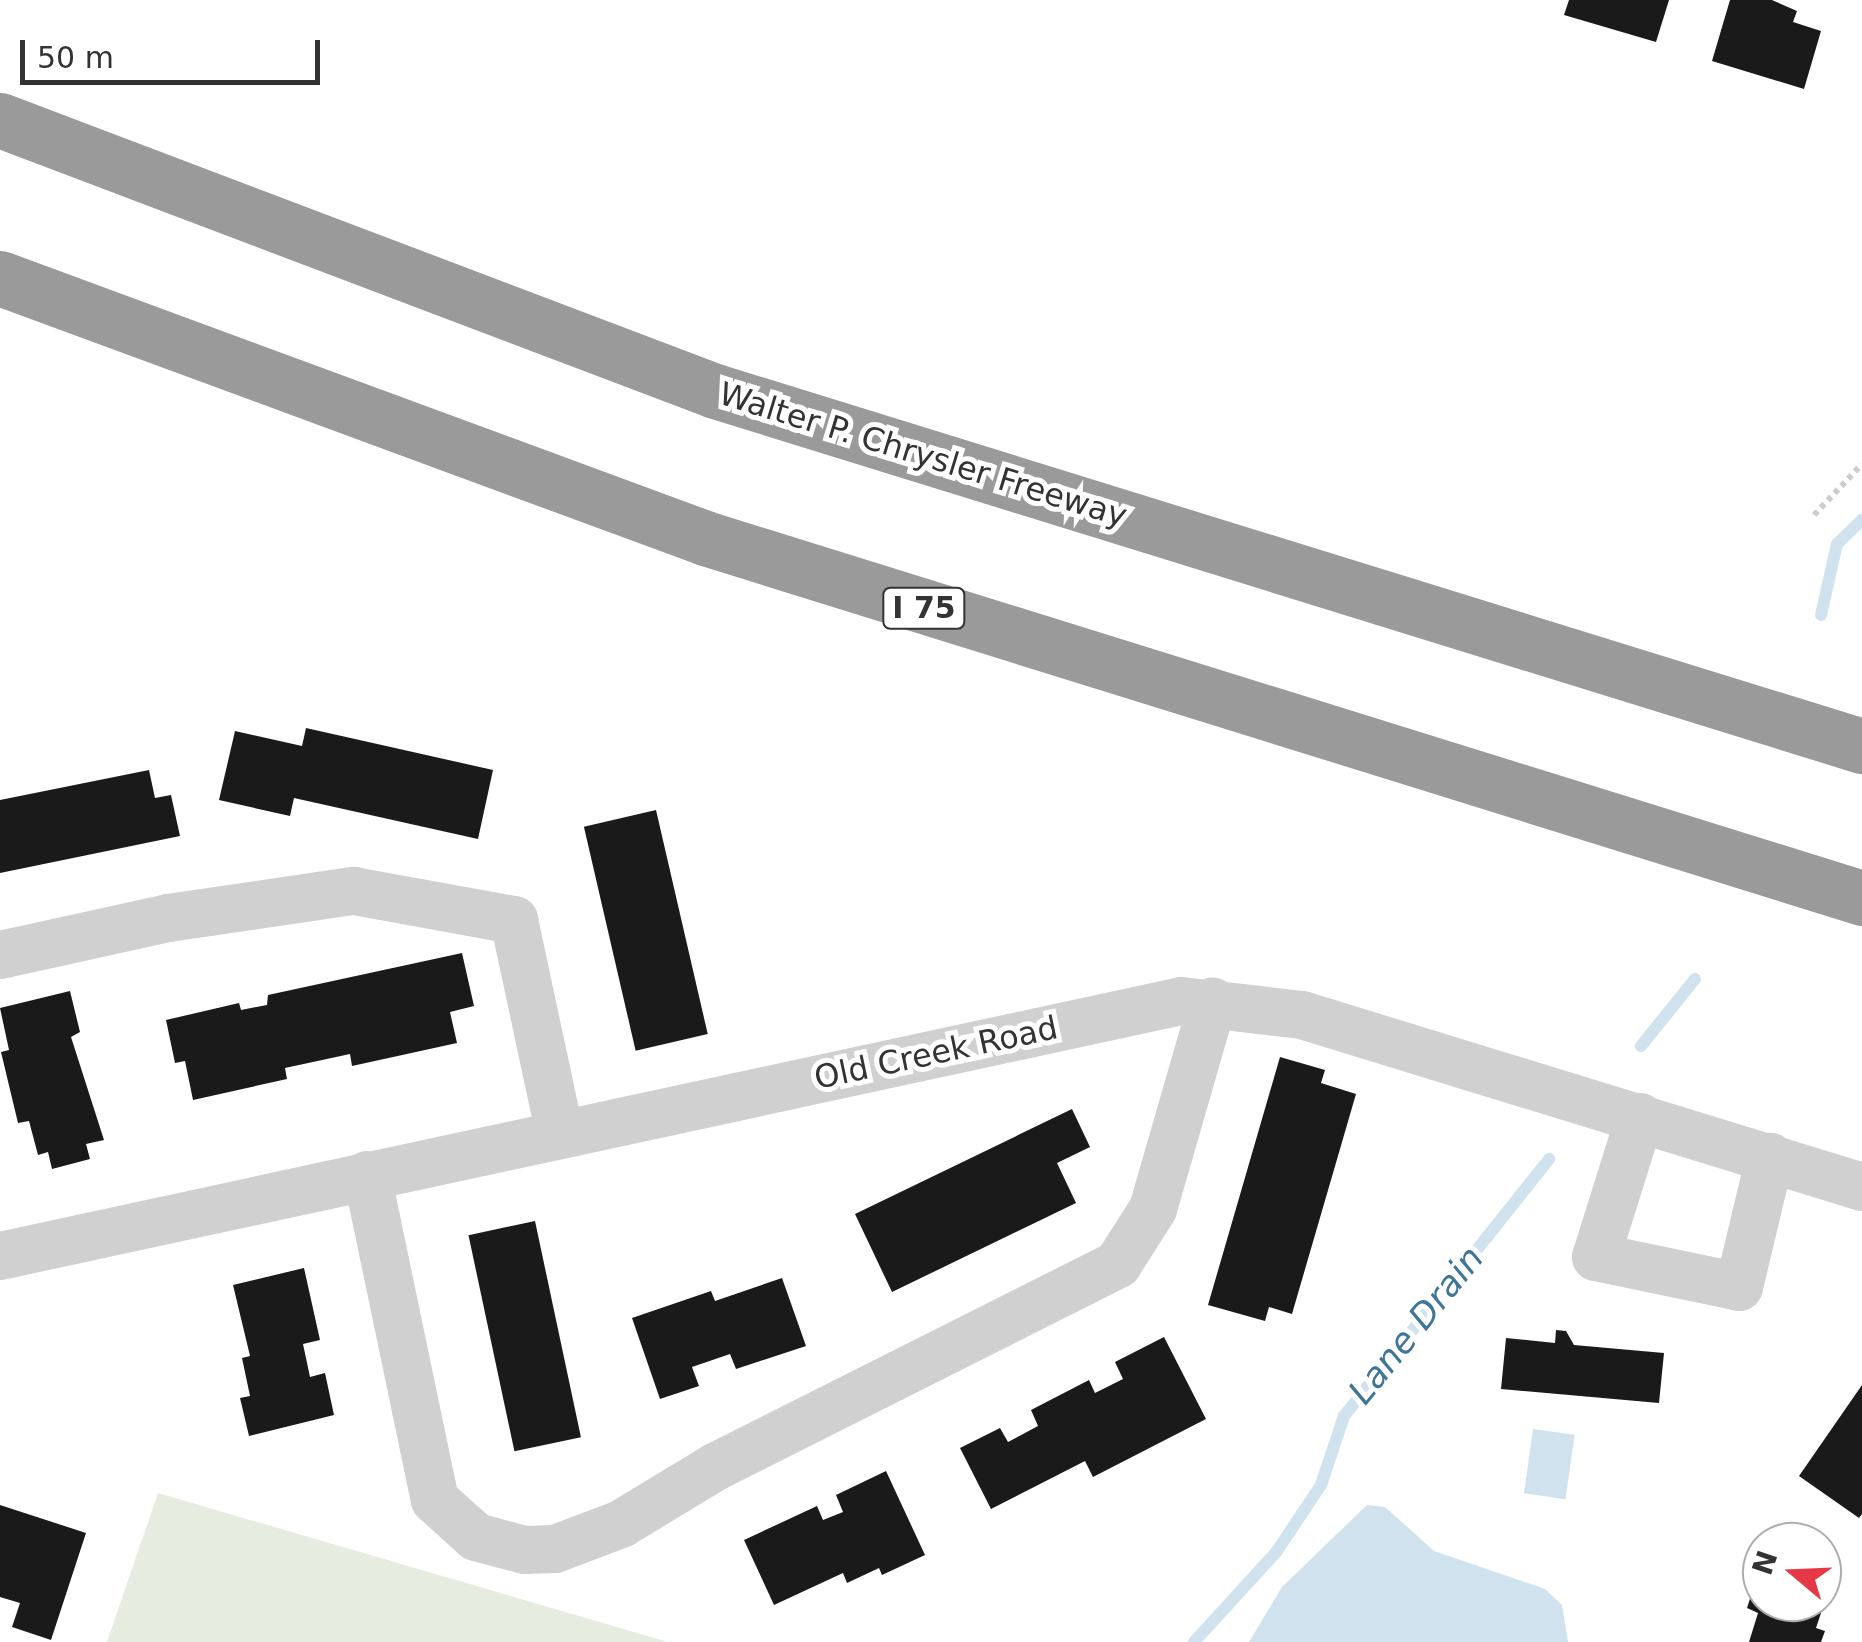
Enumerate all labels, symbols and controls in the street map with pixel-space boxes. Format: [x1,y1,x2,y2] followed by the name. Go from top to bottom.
[25,20,325,82] scale bar
[37,40,114,75] text: 50 m
[715,375,1131,535] street label: Walter P. Chrysler Freeway
[882,583,966,633] road number: I 75
[811,1008,1061,1098] street label: Old Creek Road
[1340,1238,1492,1412] water label: Lane Drain
[1742,1522,1842,1622] north arrow
[1746,1546,1784,1579] text: N

